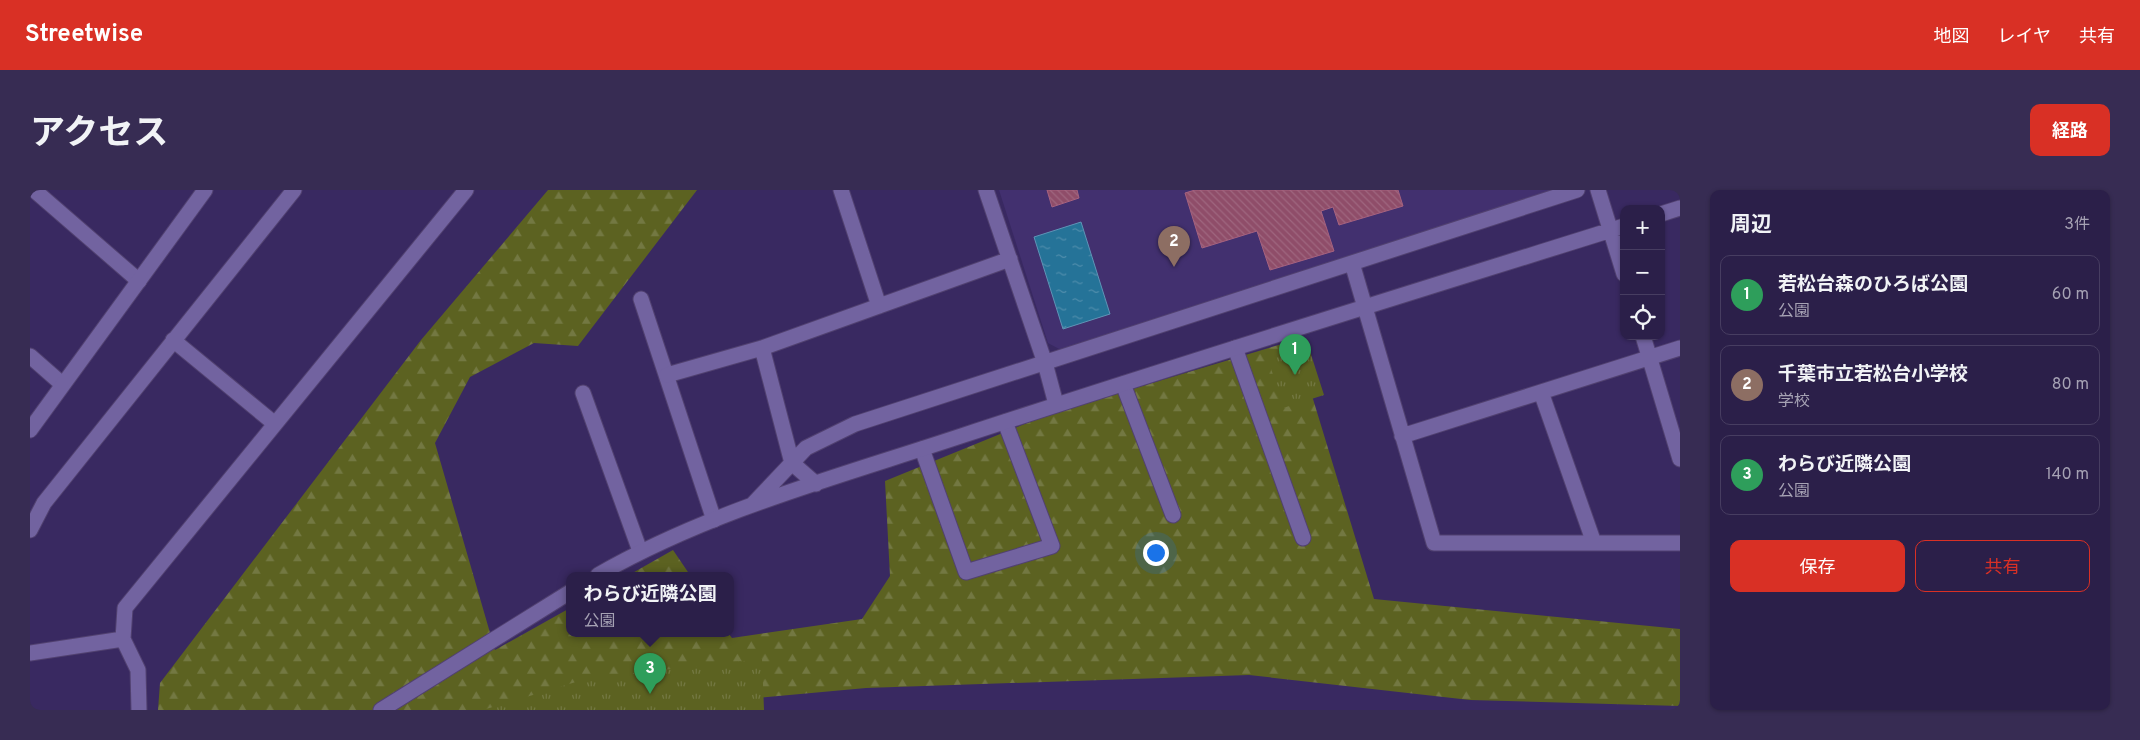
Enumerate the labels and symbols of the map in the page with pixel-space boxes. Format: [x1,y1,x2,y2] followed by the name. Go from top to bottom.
[1158,226,1190,267] pin: 2
[1279,334,1311,375] pin: 1
[1143,540,1169,566] your location
[634,653,666,694] pin: 3

